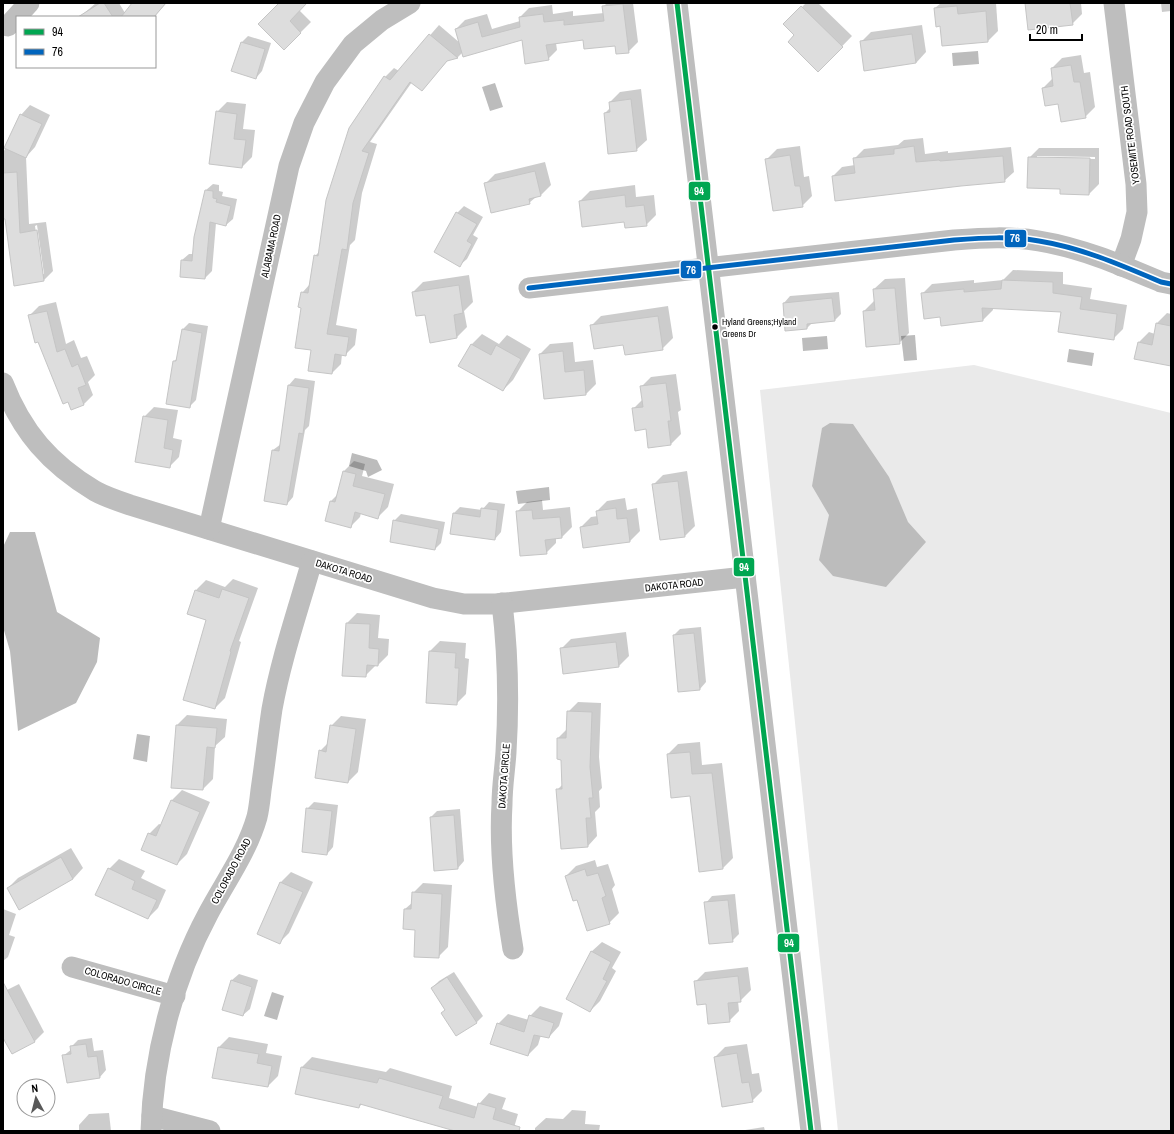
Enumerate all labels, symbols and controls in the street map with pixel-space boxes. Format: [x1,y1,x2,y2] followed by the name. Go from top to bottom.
[16,16,156,68] legend
[1030,16,1082,42] scale bar
[1036,22,1058,38] text: 20 m
[52,24,63,40] text: 94
[52,44,63,60] text: 76
[1117,85,1143,185] street label: YOSEMITE ROAD SOUTH
[688,181,711,201] line badge: 94
[694,184,704,198] text: 94
[258,213,284,280] street label: ALABAMA ROAD
[1004,229,1027,248] line badge: 76
[1010,231,1020,245] text: 76
[680,260,702,279] line badge: 76
[686,263,696,277] text: 76
[722,316,796,340] place label: Hyland Greens;Hyland Greens Dr
[710,322,720,332] marker: Hyland Greens;Hyland Greens Dr
[314,556,374,586] street label: DAKOTA ROAD
[733,557,755,577] line badge: 94
[739,560,749,574] text: 94
[644,575,704,595] street label: DAKOTA ROAD
[495,743,513,809] street label: DAKOTA CIRCLE
[208,836,254,906] street label: COLORADO ROAD
[777,933,800,953] line badge: 94
[784,936,794,950] text: 94
[83,964,163,998] street label: COLORADO CIRCLE
[16,1078,56,1118] north arrow
[31,1081,39,1095] text: N

